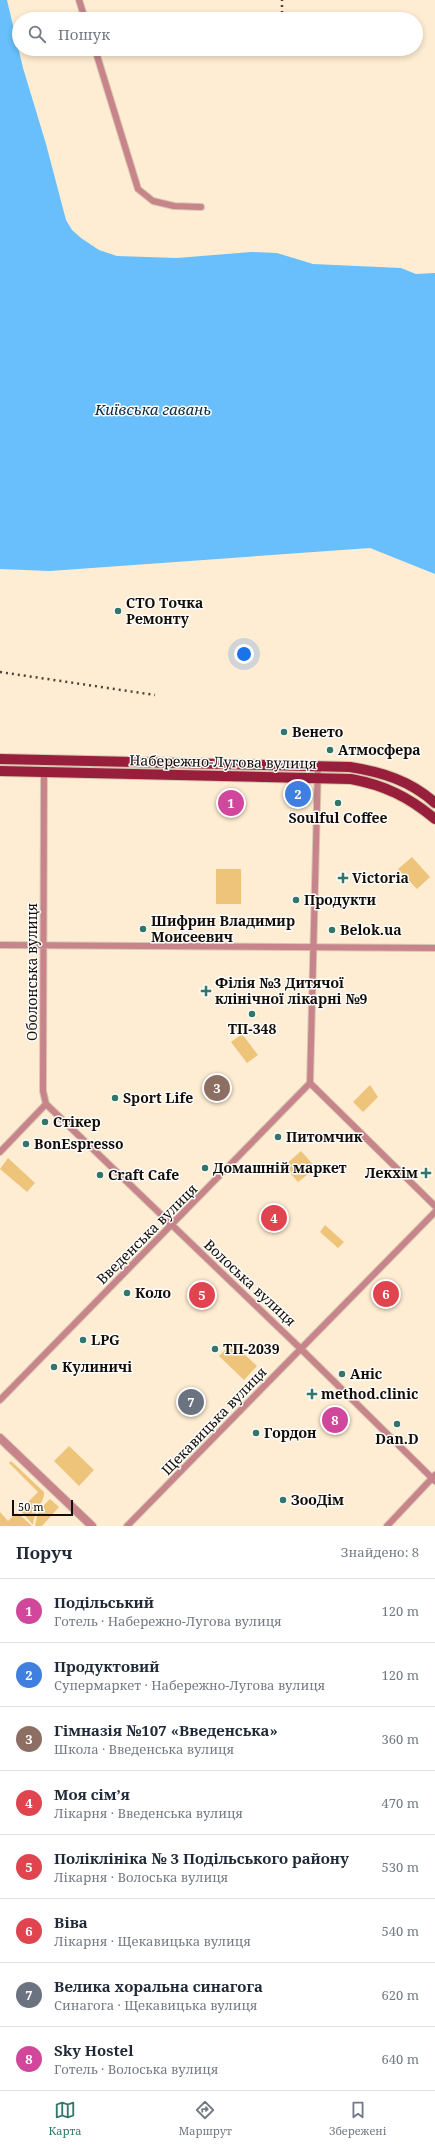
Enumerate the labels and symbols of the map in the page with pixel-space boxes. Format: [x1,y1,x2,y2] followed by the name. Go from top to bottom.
[94,399,211,419] water label: Київська гавань
[126,593,203,628] place label: СТО Точка Ремонту
[113,606,123,616] marker: СТО Точка Ремонту
[234,644,254,664] your location
[292,722,343,741] place label: Венето
[279,727,289,737] marker: Венето
[338,740,421,759] place label: Атмосфера
[325,745,335,755] marker: Атмосфера
[129,750,317,773] street label: Набережно-Лугова вулиця
[285,779,311,809] pin: 2
[218,788,244,818] pin: 1
[333,798,343,808] marker: Soulful Coffee
[288,808,388,827] place label: Soulful Coffee
[352,868,409,887] place label: Victoria
[337,872,349,884] marker: Victoria
[304,890,376,909] place label: Продукти
[291,895,301,905] marker: Продукти
[22,903,41,1041] street label: Оболонська вулиця
[151,911,295,946] place label: Шифрин Владимир Моисеевич
[340,920,402,939] place label: Belok.ua
[138,924,148,934] marker: Шифрин Владимир Моисеевич
[327,925,337,935] marker: Belok.ua
[215,973,368,1008] place label: Філія №3 Дитячої клінічної лікарні №9
[200,985,212,997] marker: Філія №3 Дитячої клінічної лікарні №9
[247,1009,257,1019] marker: ТП-348
[228,1019,276,1038] place label: ТП-348
[204,1073,230,1103] pin: 3
[123,1088,193,1107] place label: Sport Life
[110,1093,120,1103] marker: Sport Life
[53,1112,101,1131] place label: Стікер
[40,1117,50,1127] marker: Стікер
[286,1127,363,1146] place label: Питомчик
[273,1132,283,1142] marker: Питомчик
[34,1134,124,1153] place label: BonEspresso
[21,1139,31,1149] marker: BonEspresso
[213,1158,347,1177] place label: Домашній маркет
[200,1163,210,1173] marker: Домашній маркет
[365,1163,418,1182] place label: Лекхім
[108,1165,179,1184] place label: Craft Cafe
[421,1168,431,1178] marker: Лекхім
[95,1170,105,1180] marker: Craft Cafe
[92,1179,201,1288] street label: Введенська вулиця
[261,1203,287,1233] pin: 4
[200,1235,300,1330] street label: Волоська вулиця
[373,1279,399,1309] pin: 6
[189,1280,215,1310] pin: 5
[135,1283,171,1302] place label: Коло
[122,1288,132,1298] marker: Коло
[91,1330,120,1349] place label: LPG
[78,1335,88,1345] marker: LPG
[223,1339,280,1358] place label: ТП-2039
[210,1344,220,1354] marker: ТП-2039
[62,1357,132,1376] place label: Кулиничі
[49,1362,59,1372] marker: Кулиничі
[157,1362,270,1479] street label: Щекавицька вулиця
[350,1364,382,1383] place label: Аніс
[337,1369,347,1379] marker: Аніс
[321,1384,419,1403] place label: method.clinic
[178,1387,204,1417] pin: 7
[306,1388,318,1400] marker: method.clinic
[322,1405,348,1435] pin: 8
[392,1419,402,1429] marker: Dan.D
[264,1423,317,1442] place label: Гордон
[251,1428,261,1438] marker: Гордон
[375,1429,419,1448] place label: Dan.D
[291,1490,344,1509] place label: ЗооДім
[278,1495,288,1505] marker: ЗооДім
[12,1498,73,1517] scale bar

